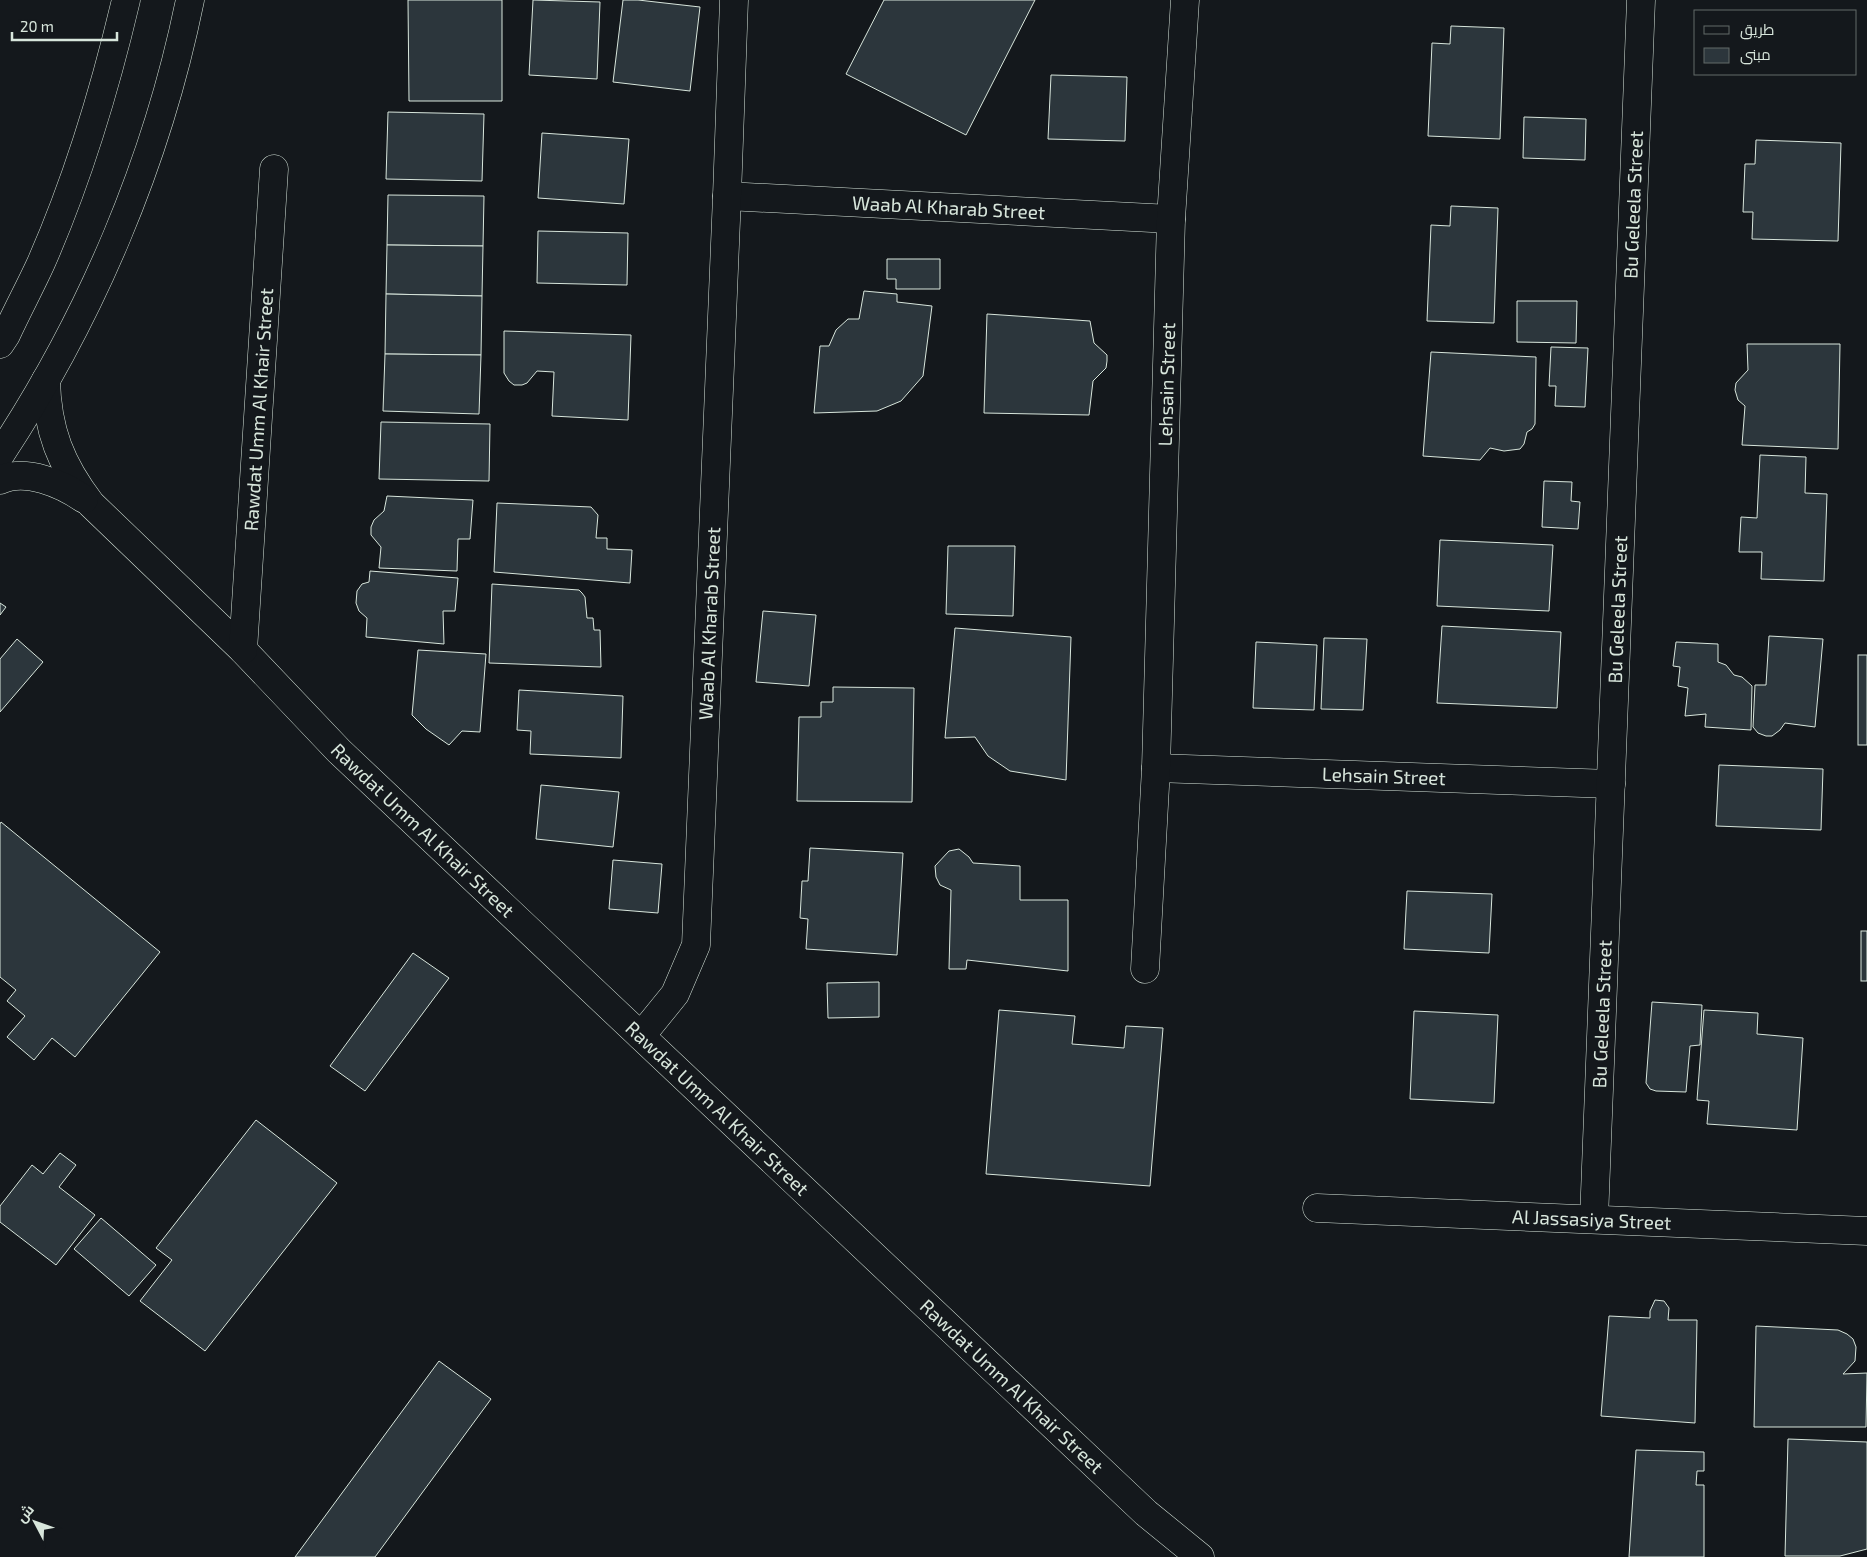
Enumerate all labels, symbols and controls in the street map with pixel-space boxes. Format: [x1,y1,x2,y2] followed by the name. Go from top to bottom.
[12,10,118,42] scale bar
[1694,10,1857,75] legend
[20,17,54,35] text: 20 m
[1740,20,1774,40] text: طريق
[1740,45,1771,65] text: مبنى
[1618,130,1647,279] street label: Bu Geleela Street
[852,191,1046,223] street label: Waab Al Kharab Street
[239,287,277,532] street label: Rawdat Umm Al Khair Street
[1153,322,1179,447] street label: Lehsain Street
[693,527,724,721] street label: Waab Al Kharab Street
[1603,535,1631,684] street label: Bu Geleela Street
[327,738,520,922] street label: Rawdat Umm Al Khair Street
[1322,762,1446,789] street label: Lehsain Street
[1587,940,1616,1089] street label: Bu Geleela Street
[621,1016,814,1200] street label: Rawdat Umm Al Khair Street
[1512,1204,1672,1234] street label: Al Jassasiya Street
[916,1294,1109,1478] street label: Rawdat Umm Al Khair Street
[10,1497,60,1547] north arrow
[13,1501,38,1526] text: ش

